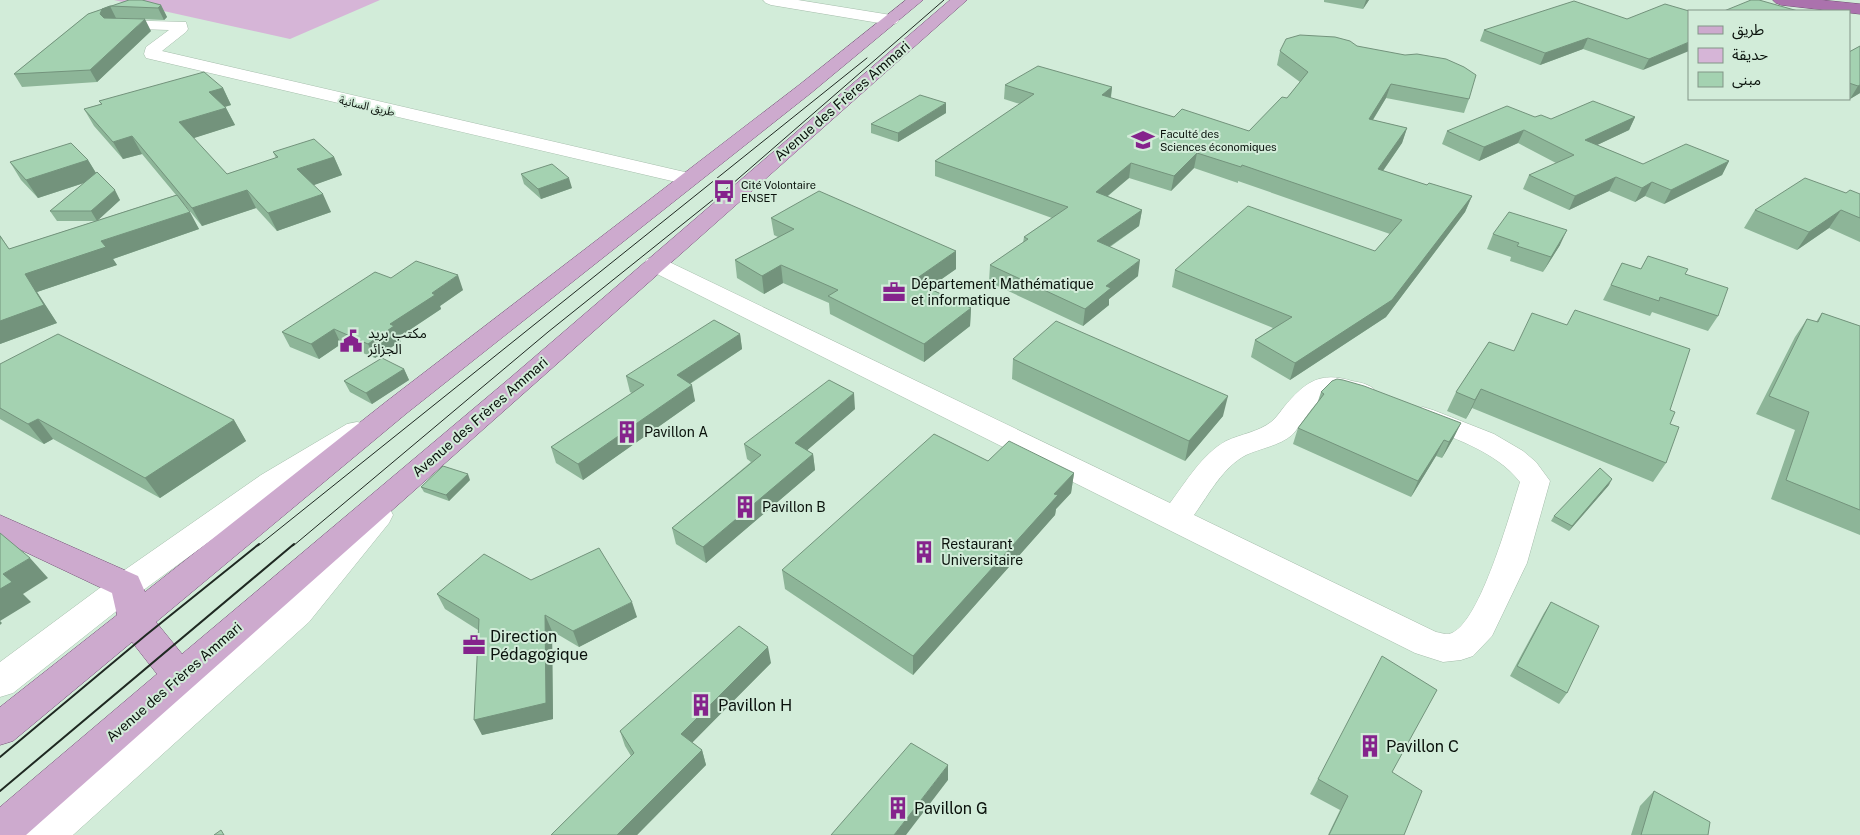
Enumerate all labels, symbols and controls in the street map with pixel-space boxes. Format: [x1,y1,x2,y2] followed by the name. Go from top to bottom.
[1688,10,1850,100] legend
[1732,21,1764,40] text: طريق
[771,38,913,164] street label: Avenue des Frères Ammari
[1732,46,1768,63] text: حديقة
[1732,71,1761,89] text: مبنى
[338,94,396,119] street label: طريق السانية
[1130,127,1156,153] school or university icon: Faculté des Sciences économiques
[1160,128,1277,153] place label: Faculté des Sciences économiques
[711,178,737,204] bus stop icon: Cité Volontaire ENSET
[741,179,816,204] place label: Cité Volontaire ENSET
[911,276,1094,308] place label: Département Mathématique et informatique
[881,279,907,305] office icon: Département Mathématique et informatique
[367,325,427,358] place label: مكتب بريد الجزائر
[338,328,364,354] public building icon: مكتب بريد الجزائر
[409,354,551,480] street label: Avenue des Frères Ammari
[614,419,640,445] building icon: Pavillon A
[644,424,708,440] place label: Pavillon A
[732,494,758,520] building icon: Pavillon B
[762,499,826,515] place label: Pavillon B
[941,536,1023,568] place label: Restaurant Universitaire
[911,539,937,565] building icon: Restaurant Universitaire
[103,619,245,745] street label: Avenue des Frères Ammari
[490,627,588,664] place label: Direction Pédagogique
[461,632,487,658] office icon: Direction Pédagogique
[688,692,714,718] building icon: Pavillon H
[718,696,792,715] place label: Pavillon H
[1357,733,1383,759] building icon: Pavillon C
[1386,737,1459,756] place label: Pavillon C
[885,795,911,821] building icon: Pavillon G
[914,799,988,818] place label: Pavillon G

